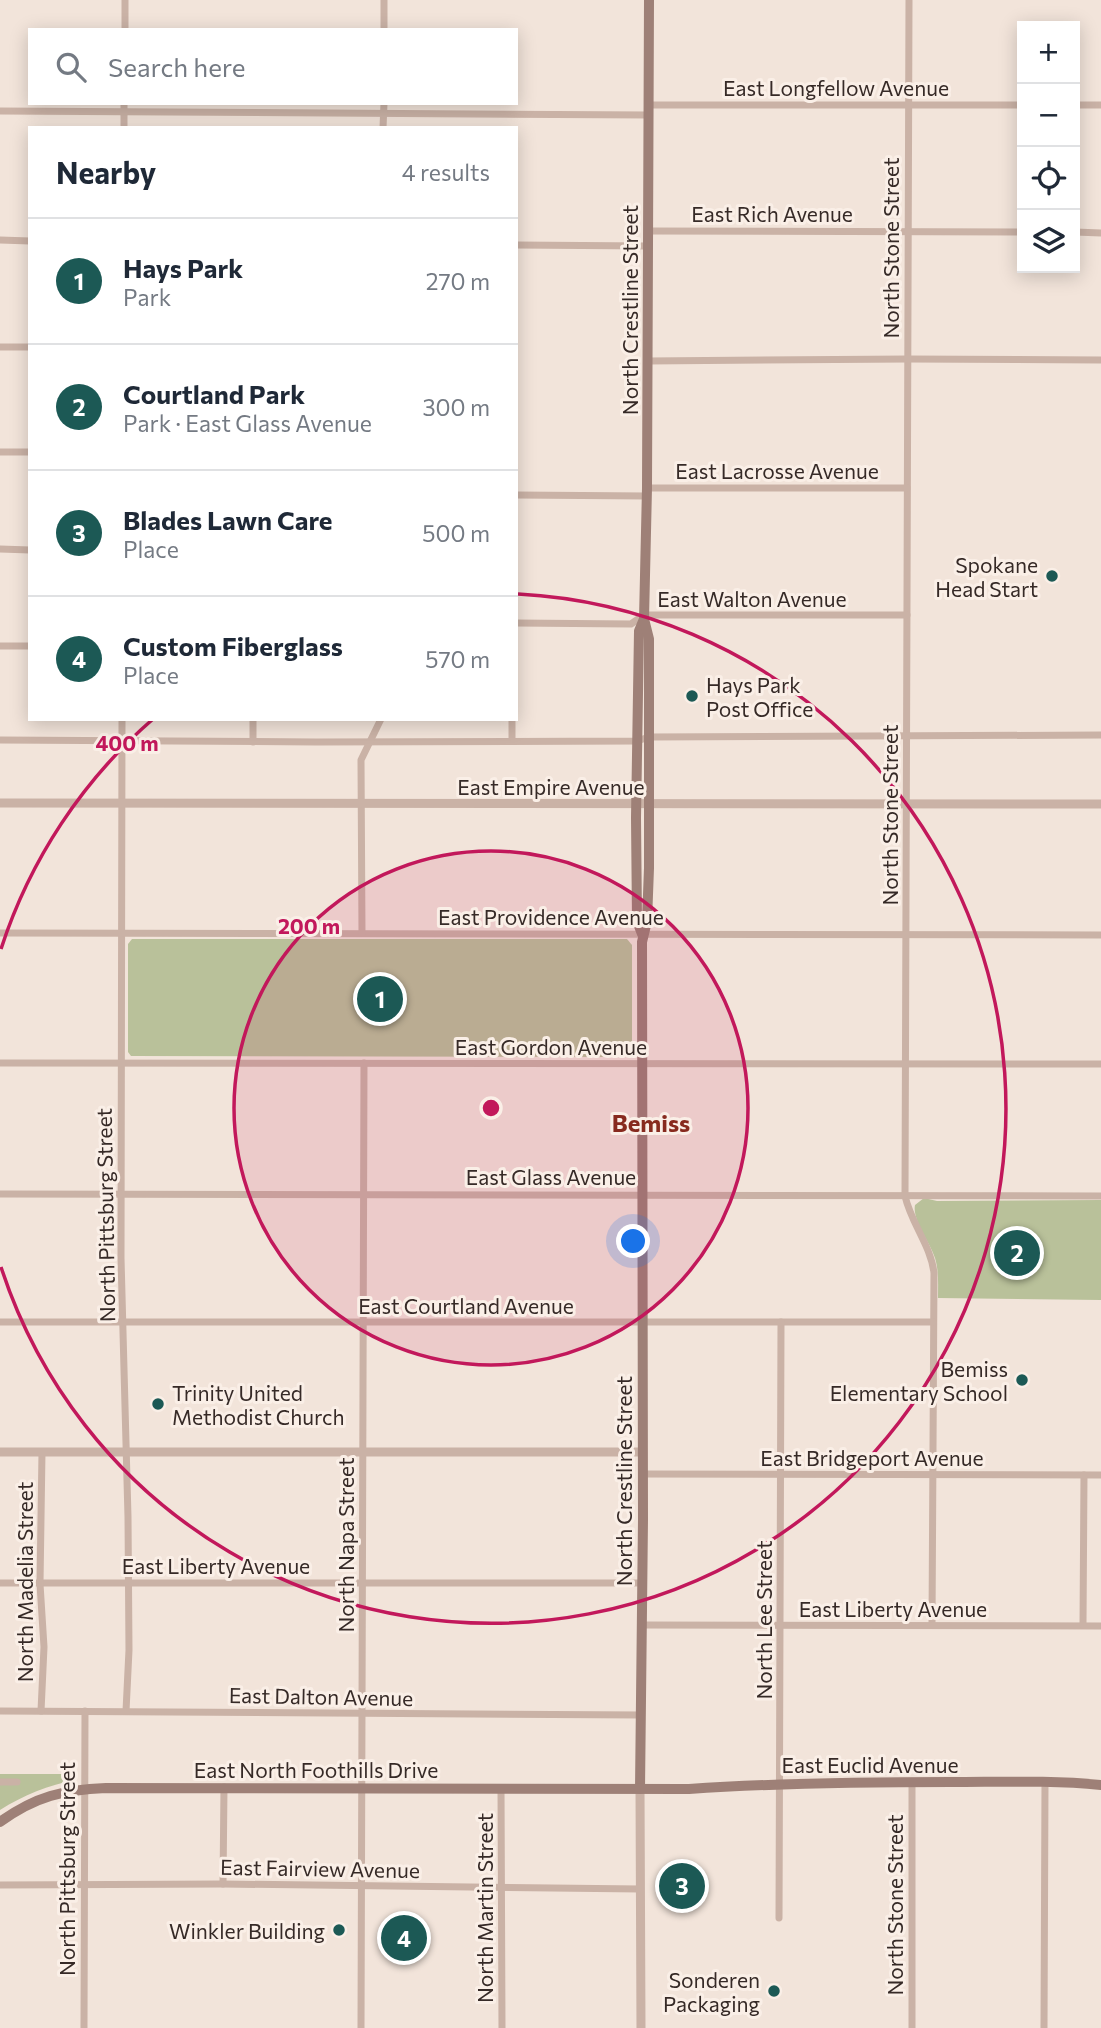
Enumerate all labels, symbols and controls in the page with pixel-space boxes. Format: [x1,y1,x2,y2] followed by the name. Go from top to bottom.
[1017,21,1080,273] map controls
[1017,21,1080,84] button: +
[28,28,518,105] search box
[52,48,90,86] icon: search
[108,51,246,82] text: Search here
[723,75,949,100] street label: East Longfellow Avenue
[1017,84,1080,147] button: −
[1017,147,1080,210] button: locate
[56,153,156,190] text: Nearby
[878,157,903,339] street label: North Stone Street
[402,158,490,186] text: 4 results
[691,201,853,226] street label: East Rich Avenue
[617,205,642,415] street label: North Crestline Street
[1017,210,1080,273] button: layers
[123,252,243,283] text: Hays Park
[74,267,84,295] text: 1
[426,267,490,295] text: 270 m
[123,283,171,311] text: Park
[123,378,305,409] text: Courtland Park
[72,393,86,421] text: 2
[422,393,490,421] text: 300 m
[123,409,372,437] text: Park · East Glass Avenue
[675,458,879,483] street label: East Lacrosse Avenue
[123,504,333,535] text: Blades Lawn Care
[72,519,86,547] text: 3
[422,519,490,547] text: 500 m
[123,535,179,563] text: Place
[935,552,1038,601] place label: Spokane Head Start
[1044,568,1060,584] marker: Spokane Head Start
[657,586,847,611] street label: East Walton Avenue
[123,630,343,661] text: Custom Fiberglass
[72,645,86,673] text: 4
[425,645,490,673] text: 570 m
[123,661,179,689] text: Place
[706,672,813,721] place label: Hays Park Post Office
[684,688,700,704] marker: Hays Park Post Office
[877,724,902,906] street label: North Stone Street
[95,730,159,755] text: 400 m
[457,774,645,799] street label: East Empire Avenue
[438,904,664,929] street label: East Providence Avenue
[278,913,340,938] text: 200 m
[357,973,403,1025] pin: 1
[455,1034,647,1059] street label: East Gordon Avenue
[479,1096,503,1120] centre of rings
[91,1108,119,1322] street label: North Pittsburg Street
[612,1108,690,1137] district label: Bemiss
[466,1164,636,1189] street label: East Glass Avenue
[616,1224,650,1258] your location
[994,1227,1040,1279] pin: 2
[358,1293,574,1318] street label: East Courtland Avenue
[830,1356,1008,1405] place label: Bemiss Elementary School
[1014,1372,1030,1388] marker: Bemiss Elementary School
[611,1376,636,1586] street label: North Crestline Street
[172,1380,344,1429] place label: Trinity United Methodist Church
[150,1396,166,1412] marker: Trinity United Methodist Church
[760,1445,984,1470] street label: East Bridgeport Avenue
[333,1457,358,1633] street label: North Napa Street
[12,1482,37,1682] street label: North Madelia Street
[751,1541,776,1700] street label: North Lee Street
[122,1553,310,1578] street label: East Liberty Avenue
[799,1596,987,1621] street label: East Liberty Avenue
[229,1682,413,1710] street label: East Dalton Avenue
[781,1752,959,1777] street label: East Euclid Avenue
[194,1757,438,1782] street label: East North Foothills Drive
[54,1762,79,1976] street label: North Pittsburg Street
[472,1813,497,2003] street label: North Martin Street
[882,1814,907,1996] street label: North Stone Street
[220,1854,420,1882] street label: East Fairview Avenue
[659,1860,705,1912] pin: 3
[381,1912,427,1964] pin: 4
[169,1918,325,1943] place label: Winkler Building
[331,1922,347,1938] marker: Winkler Building
[663,1967,760,2016] place label: Sonderen Packaging
[766,1983,782,1999] marker: Sonderen Packaging

